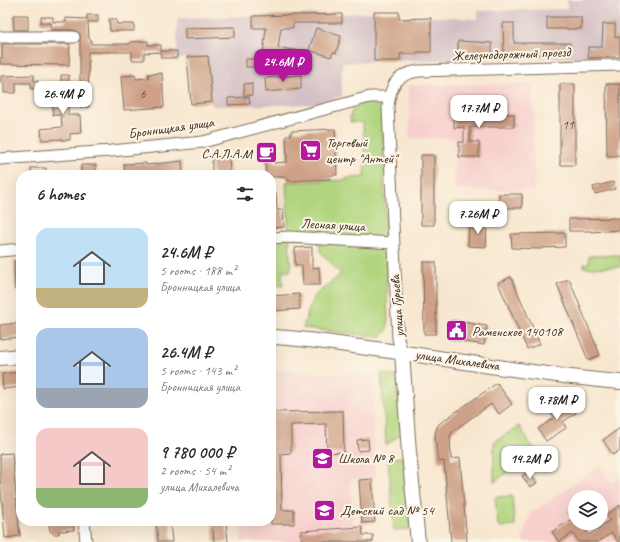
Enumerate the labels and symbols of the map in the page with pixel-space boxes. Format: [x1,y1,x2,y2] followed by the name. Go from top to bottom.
[451,43,573,65] street label: Железнодорожный проезд
[246,49,320,83] pin: 24.6M ₽
[26,81,100,115] pin: 26.4M ₽
[140,86,146,102] house number: 6
[442,95,516,129] pin: 17.7M ₽
[127,113,216,142] street label: Бронницкая улица
[563,117,574,133] house number: 11
[326,134,400,167] place label: Торговый центр "Антей"
[298,137,324,163] supermarket icon: Торговый центр "Антей"
[254,140,280,166] cafe icon: С.А.Л.А.М
[202,145,254,162] place label: С.А.Л.А.М
[441,201,515,235] pin: 7.26M ₽
[301,215,367,235] street label: Лесная улица
[386,273,408,339] street label: улица Гурьева
[443,318,469,344] public building icon: Раменское 140108
[472,323,564,340] place label: Раменское 140108
[413,346,501,375] street label: улица Михалевича
[520,387,594,421] pin: 9.78M ₽
[310,445,336,471] school or university icon: Школа № 8
[493,446,567,480] pin: 14.2M ₽
[338,450,395,467] place label: Школа № 8
[311,497,337,523] school or university icon: Детский сад № 54
[340,502,435,519] place label: Детский сад № 54

